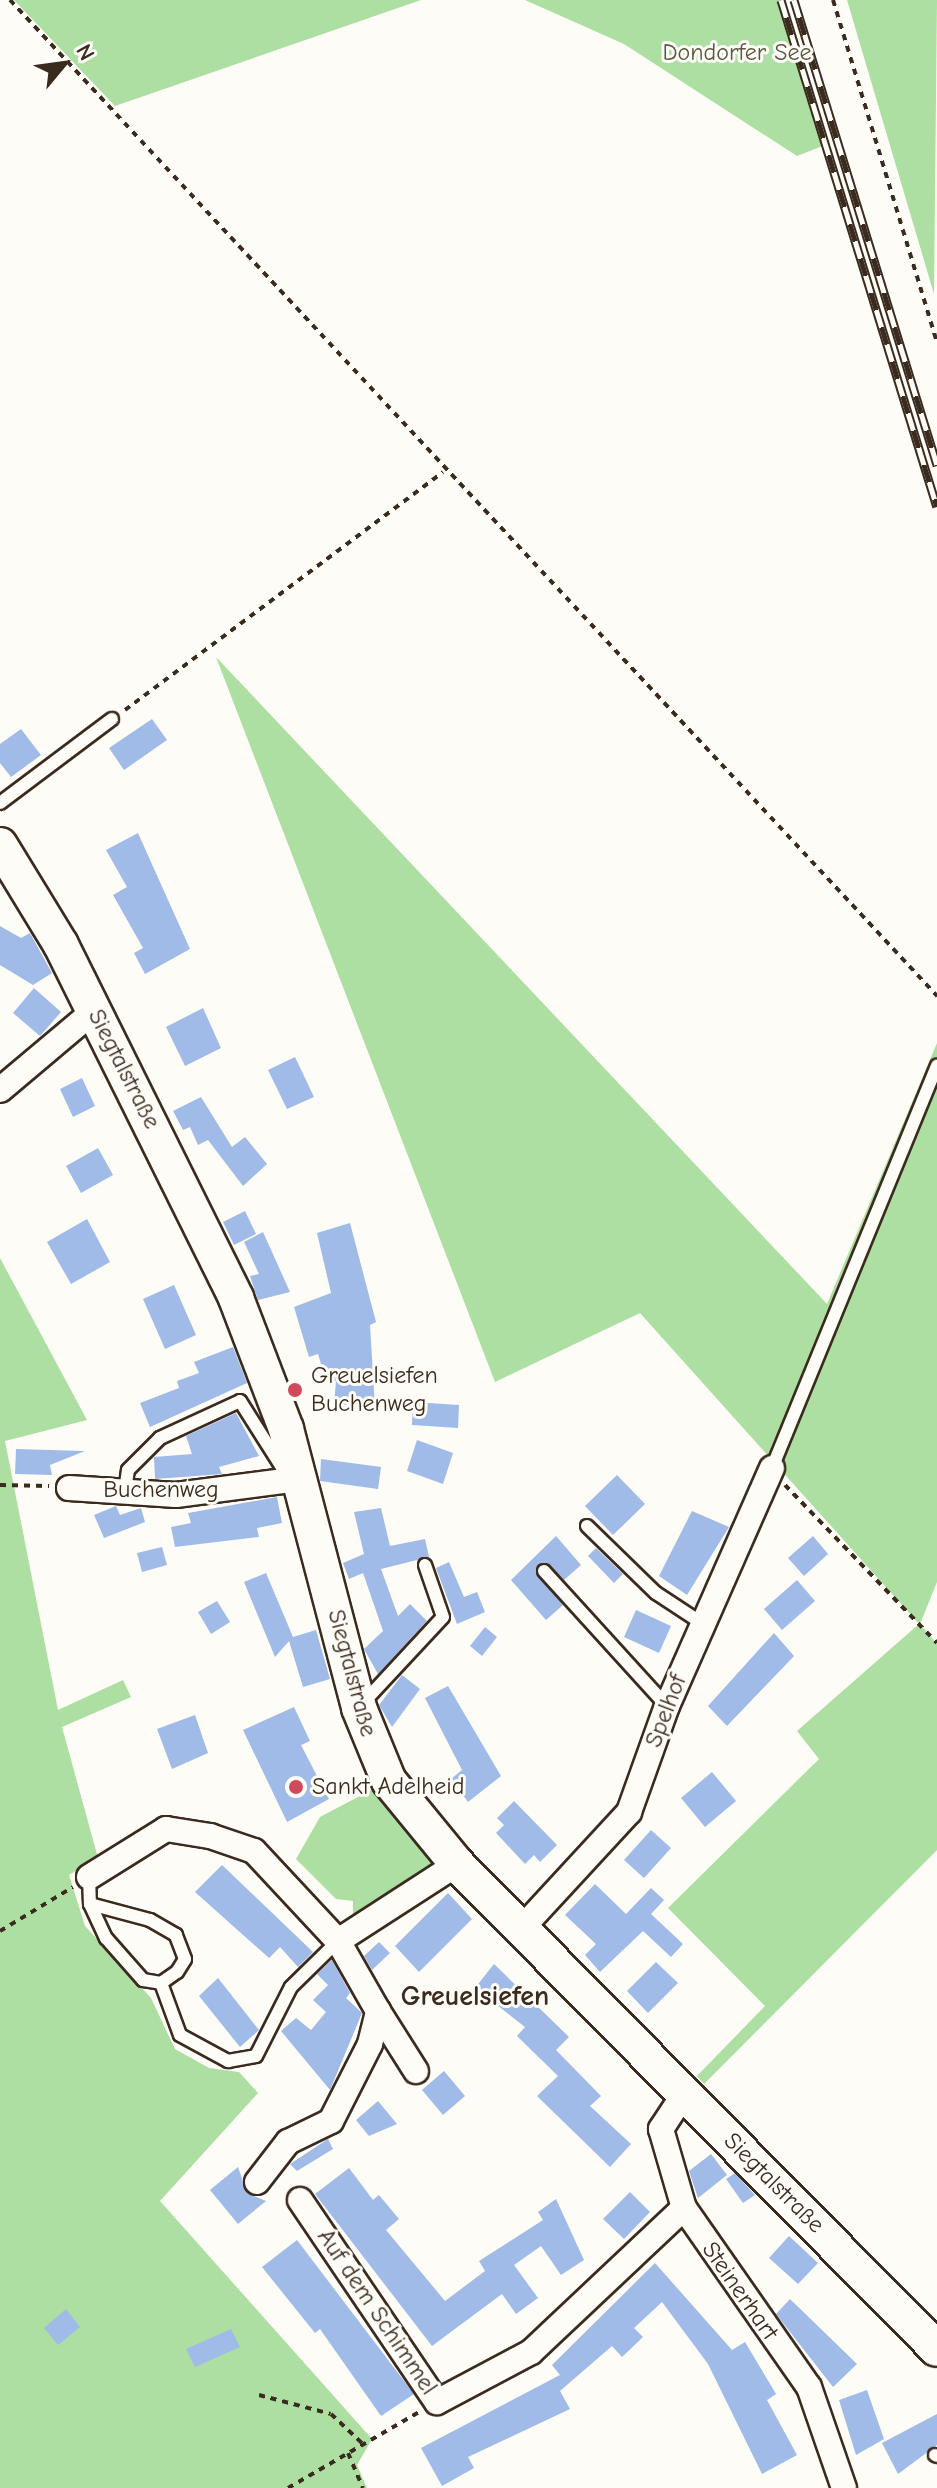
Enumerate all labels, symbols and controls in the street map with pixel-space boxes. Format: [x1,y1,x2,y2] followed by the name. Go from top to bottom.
[24,24,104,104] north arrow
[662,39,812,67] park label: Dondorfer See
[70,40,100,65] text: N
[82,1004,166,1134] street label: Siegtalstraße
[311,1362,438,1418] place label: Greuelsiefen Buchenweg
[286,1381,304,1399] marker: Greuelsiefen Buchenweg
[103,1476,219,1504] street label: Buchenweg
[321,1606,383,1740] street label: Siegtalstraße
[639,1671,693,1751] street label: Spelhof
[312,1773,464,1801] place label: Sankt Adelheid
[287,1778,305,1796] marker: Sankt Adelheid
[401,1979,549,2013] district label: Greuelsiefen
[718,2127,830,2239] street label: Siegtalstraße
[311,2224,443,2400] street label: Auf dem Schimmel
[696,2236,784,2346] street label: Steinerhart

